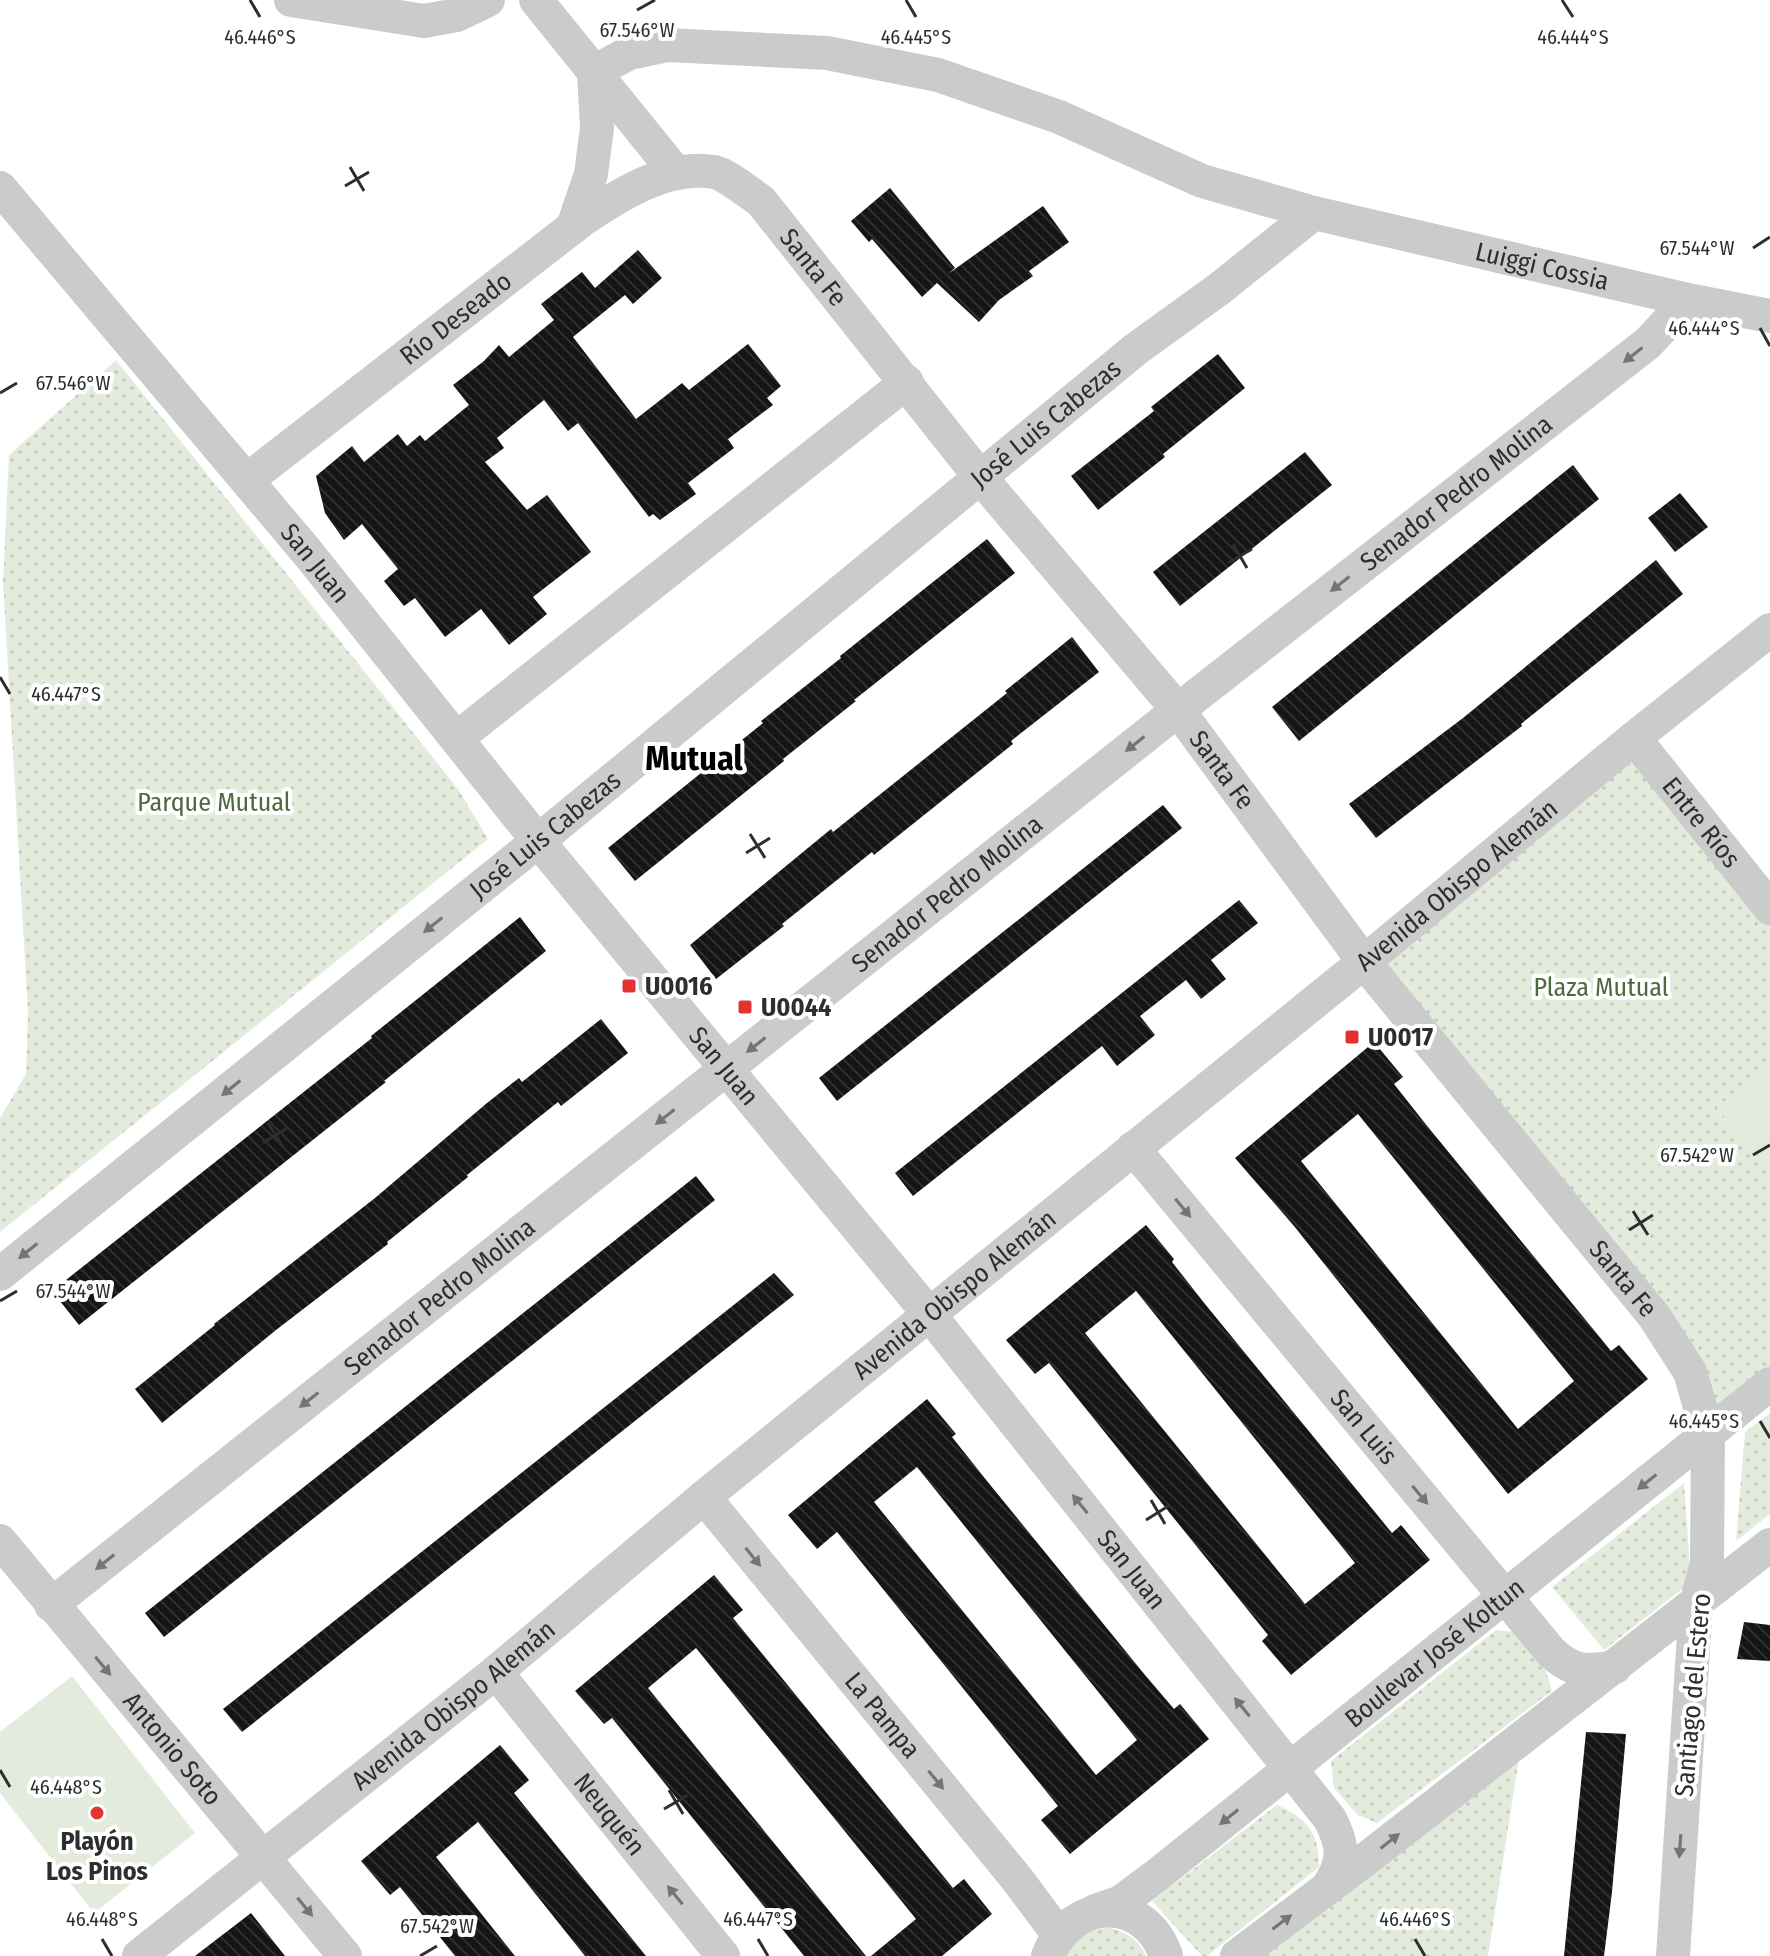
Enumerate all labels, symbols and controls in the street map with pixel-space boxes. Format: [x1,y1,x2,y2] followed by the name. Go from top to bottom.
[600,18,675,42] text: 67.546°W
[224,25,296,49] text: 46.446°S
[881,25,951,49] text: 46.445°S
[1537,25,1609,49] text: 46.444°S
[773,222,854,312] street label: Santa Fe
[1472,236,1612,297] street label: Luiggi Cossia
[1660,236,1734,260] text: 67.544°W
[394,265,517,371] street label: Río Deseado
[1668,316,1740,340] text: 46.444°S
[1623,346,1643,363] one-way arrow
[964,352,1127,494] street label: José Luis Cabezas
[36,371,111,395] text: 67.546°W
[1354,408,1558,577] street label: Senador Pedro Molina
[274,517,357,609] street label: San Juan
[1330,575,1350,591] one-way arrow
[31,682,101,706] text: 46.447°S
[1183,725,1261,815] street label: Santa Fe
[1125,735,1145,752] one-way arrow
[645,738,744,779] district label: Mutual
[463,764,627,905] street label: José Luis Cabezas
[1656,771,1747,874] street label: Entre Ríos
[137,787,291,818] park label: Parque Mutual
[1350,793,1564,978] street label: Avenida Obispo Alemán
[845,808,1048,979] street label: Senador Pedro Molina
[423,916,443,933] one-way arrow
[645,971,713,1002] place label: U0016
[1533,972,1669,1003] park label: Plaza Mutual
[620,977,638,995] marker: U0016
[761,992,831,1023] place label: U0044
[736,998,754,1016] marker: U0044
[682,1020,765,1112] street label: San Juan
[1368,1022,1433,1053] place label: U0017
[1343,1028,1361,1046] marker: U0017
[746,1036,766,1053] one-way arrow
[221,1079,241,1096] one-way arrow
[655,1108,676,1125] one-way arrow
[1660,1143,1734,1167] text: 67.542°W
[1174,1197,1191,1217] one-way arrow
[846,1203,1062,1386] street label: Avenida Obispo Alemán
[338,1211,541,1382] street label: Senador Pedro Molina
[1583,1234,1664,1323] street label: Santa Fe
[18,1243,39,1260] one-way arrow
[36,1279,110,1303] text: 67.544°W
[1324,1383,1404,1470] street label: San Luis
[298,1392,319,1409] one-way arrow
[1669,1409,1739,1433] text: 46.445°S
[1637,1473,1657,1490] one-way arrow
[1411,1484,1428,1504] one-way arrow
[1071,1493,1088,1514] one-way arrow
[1091,1524,1173,1615] street label: San Juan
[744,1547,761,1567] one-way arrow
[95,1553,115,1570] one-way arrow
[1339,1572,1530,1734] street label: Boulevar José Koltun
[1669,1592,1717,1798] street label: Santiago del Estero
[345,1614,561,1796] street label: Avenida Obispo Alemán
[94,1655,111,1675] one-way arrow
[839,1666,927,1764] street label: La Pampa
[117,1686,229,1811] street label: Antonio Soto
[1234,1697,1250,1717] one-way arrow
[567,1767,652,1861] street label: Neuquén
[927,1770,944,1790] one-way arrow
[30,1775,102,1799] text: 46.448°S
[88,1804,106,1822] marker: Playón Los Pinos
[1220,1808,1240,1825] one-way arrow
[46,1826,148,1887] place label: Playón Los Pinos
[1380,1833,1400,1849] one-way arrow
[1673,1834,1686,1859] one-way arrow
[667,1885,683,1905] one-way arrow
[297,1896,314,1917] one-way arrow
[66,1907,138,1931] text: 46.448°S
[723,1907,793,1931] text: 46.447°S
[1379,1907,1451,1931] text: 46.446°S
[400,1914,474,1938] text: 67.542°W
[1272,1914,1292,1930] one-way arrow

